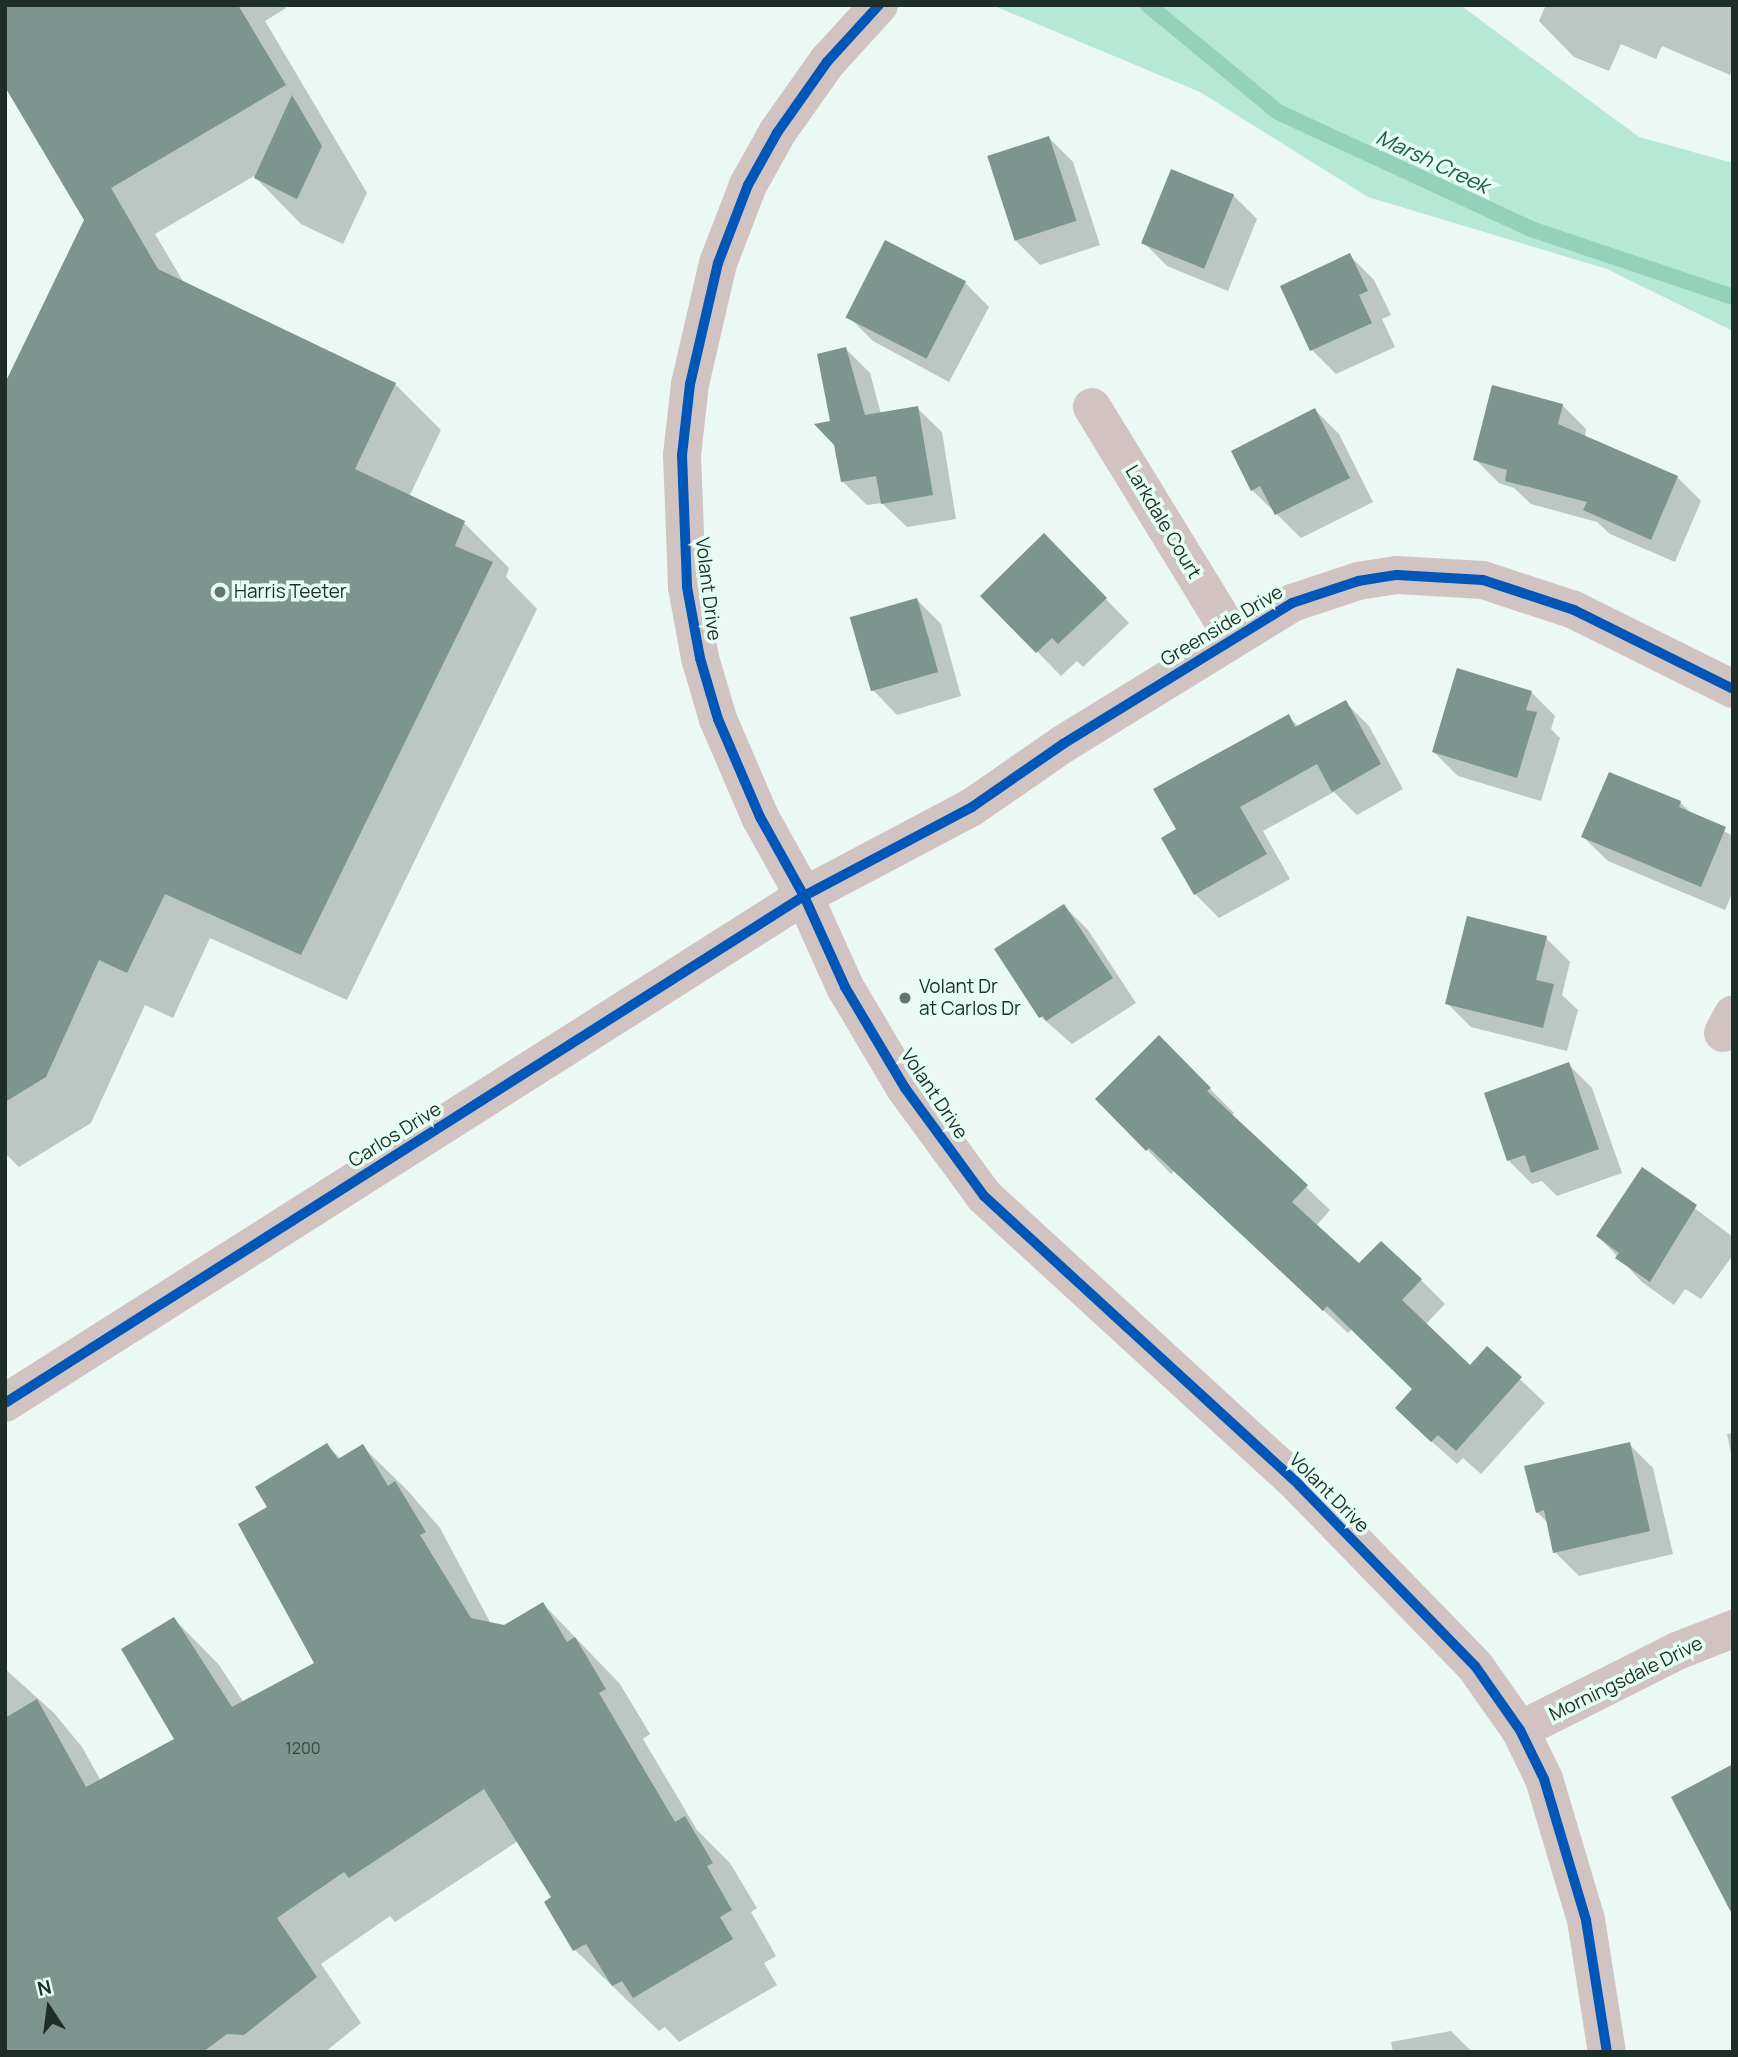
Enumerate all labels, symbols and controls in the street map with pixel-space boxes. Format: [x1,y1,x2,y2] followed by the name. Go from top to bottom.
[1373,124,1493,198] water label: Marsh Creek
[1120,461,1206,583] street label: Larkdale Court
[690,536,726,642] street label: Volant Drive
[234,581,347,603] place label: Harris Teeter
[1157,581,1287,671] street label: Greenside Drive
[212,584,228,600] marker: Harris Teeter
[919,976,1021,1020] place label: Volant Dr at Carlos Dr
[897,990,913,1006] marker: Volant Dr at Carlos Dr
[896,1045,972,1143] street label: Volant Drive
[345,1098,445,1172] street label: Carlos Drive
[1284,1448,1374,1538] street label: Volant Drive
[1546,1632,1706,1726] street label: Morningsdale Drive
[286,1738,320,1758] house number: 1200
[14,1973,84,2043] north arrow
[35,1973,54,2002] text: N

